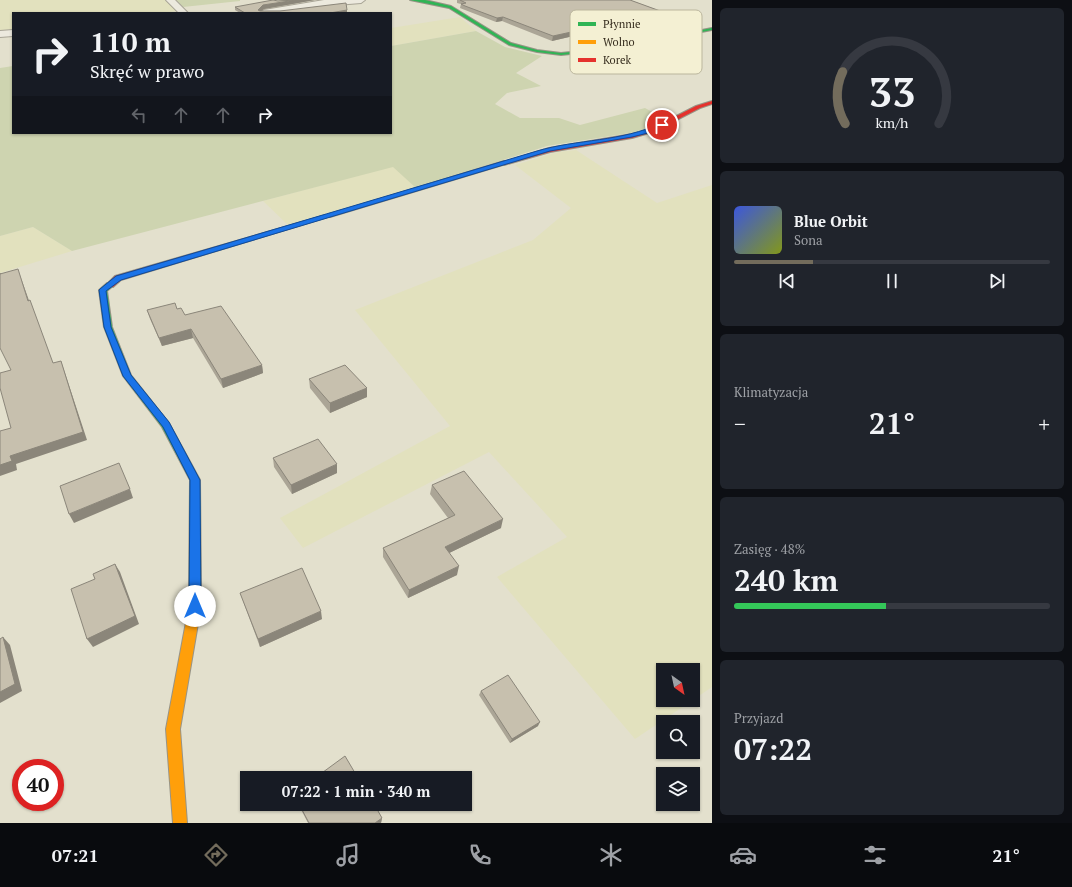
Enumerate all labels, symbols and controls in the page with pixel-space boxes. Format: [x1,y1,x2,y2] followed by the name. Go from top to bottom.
[570,10,702,74] legend
[603,17,641,31] text: Płynnie
[90,23,171,60] text: 110 m
[24,28,76,80] icon: right
[603,35,635,49] text: Wolno
[603,53,631,67] text: Korek
[90,59,204,83] text: Skręć w prawo
[868,63,916,118] text: 33
[128,104,150,126] icon: left
[170,104,192,126] icon: ahead
[212,104,234,126] icon: ahead
[254,104,276,126] icon: right
[645,108,679,142] pin
[876,112,909,131] text: km/h
[651,114,673,136] icon: arrive
[794,211,868,231] text: Blue Orbit
[794,231,822,249] text: Sona
[776,270,798,292] icon: previous
[881,270,903,292] icon: pause
[986,270,1008,292] icon: next
[734,383,808,401] text: Klimatyzacja
[869,403,915,443] text: 21°
[734,409,746,438] text: −
[1038,409,1050,438] text: +
[734,540,805,558] text: Zasięg · 48%
[734,560,838,600] text: 240 km
[174,585,216,627] position arrow
[656,663,700,707] north arrow
[656,663,700,811] map controls
[734,709,783,727] text: Przyjazd
[656,715,700,759] button: search
[734,729,812,769] text: 07:22
[12,759,64,811] speed limit sign: 40
[656,767,700,811] button: layers
[282,781,430,801] text: 07:22 · 1 min · 340 m
[202,841,230,869] icon: directions
[334,841,362,869] icon: music
[466,841,494,869] icon: phone
[597,841,625,869] icon: climate
[729,841,757,869] icon: car
[861,841,889,869] icon: filters
[52,843,99,867] text: 07:21
[992,843,1020,867] text: 21°

